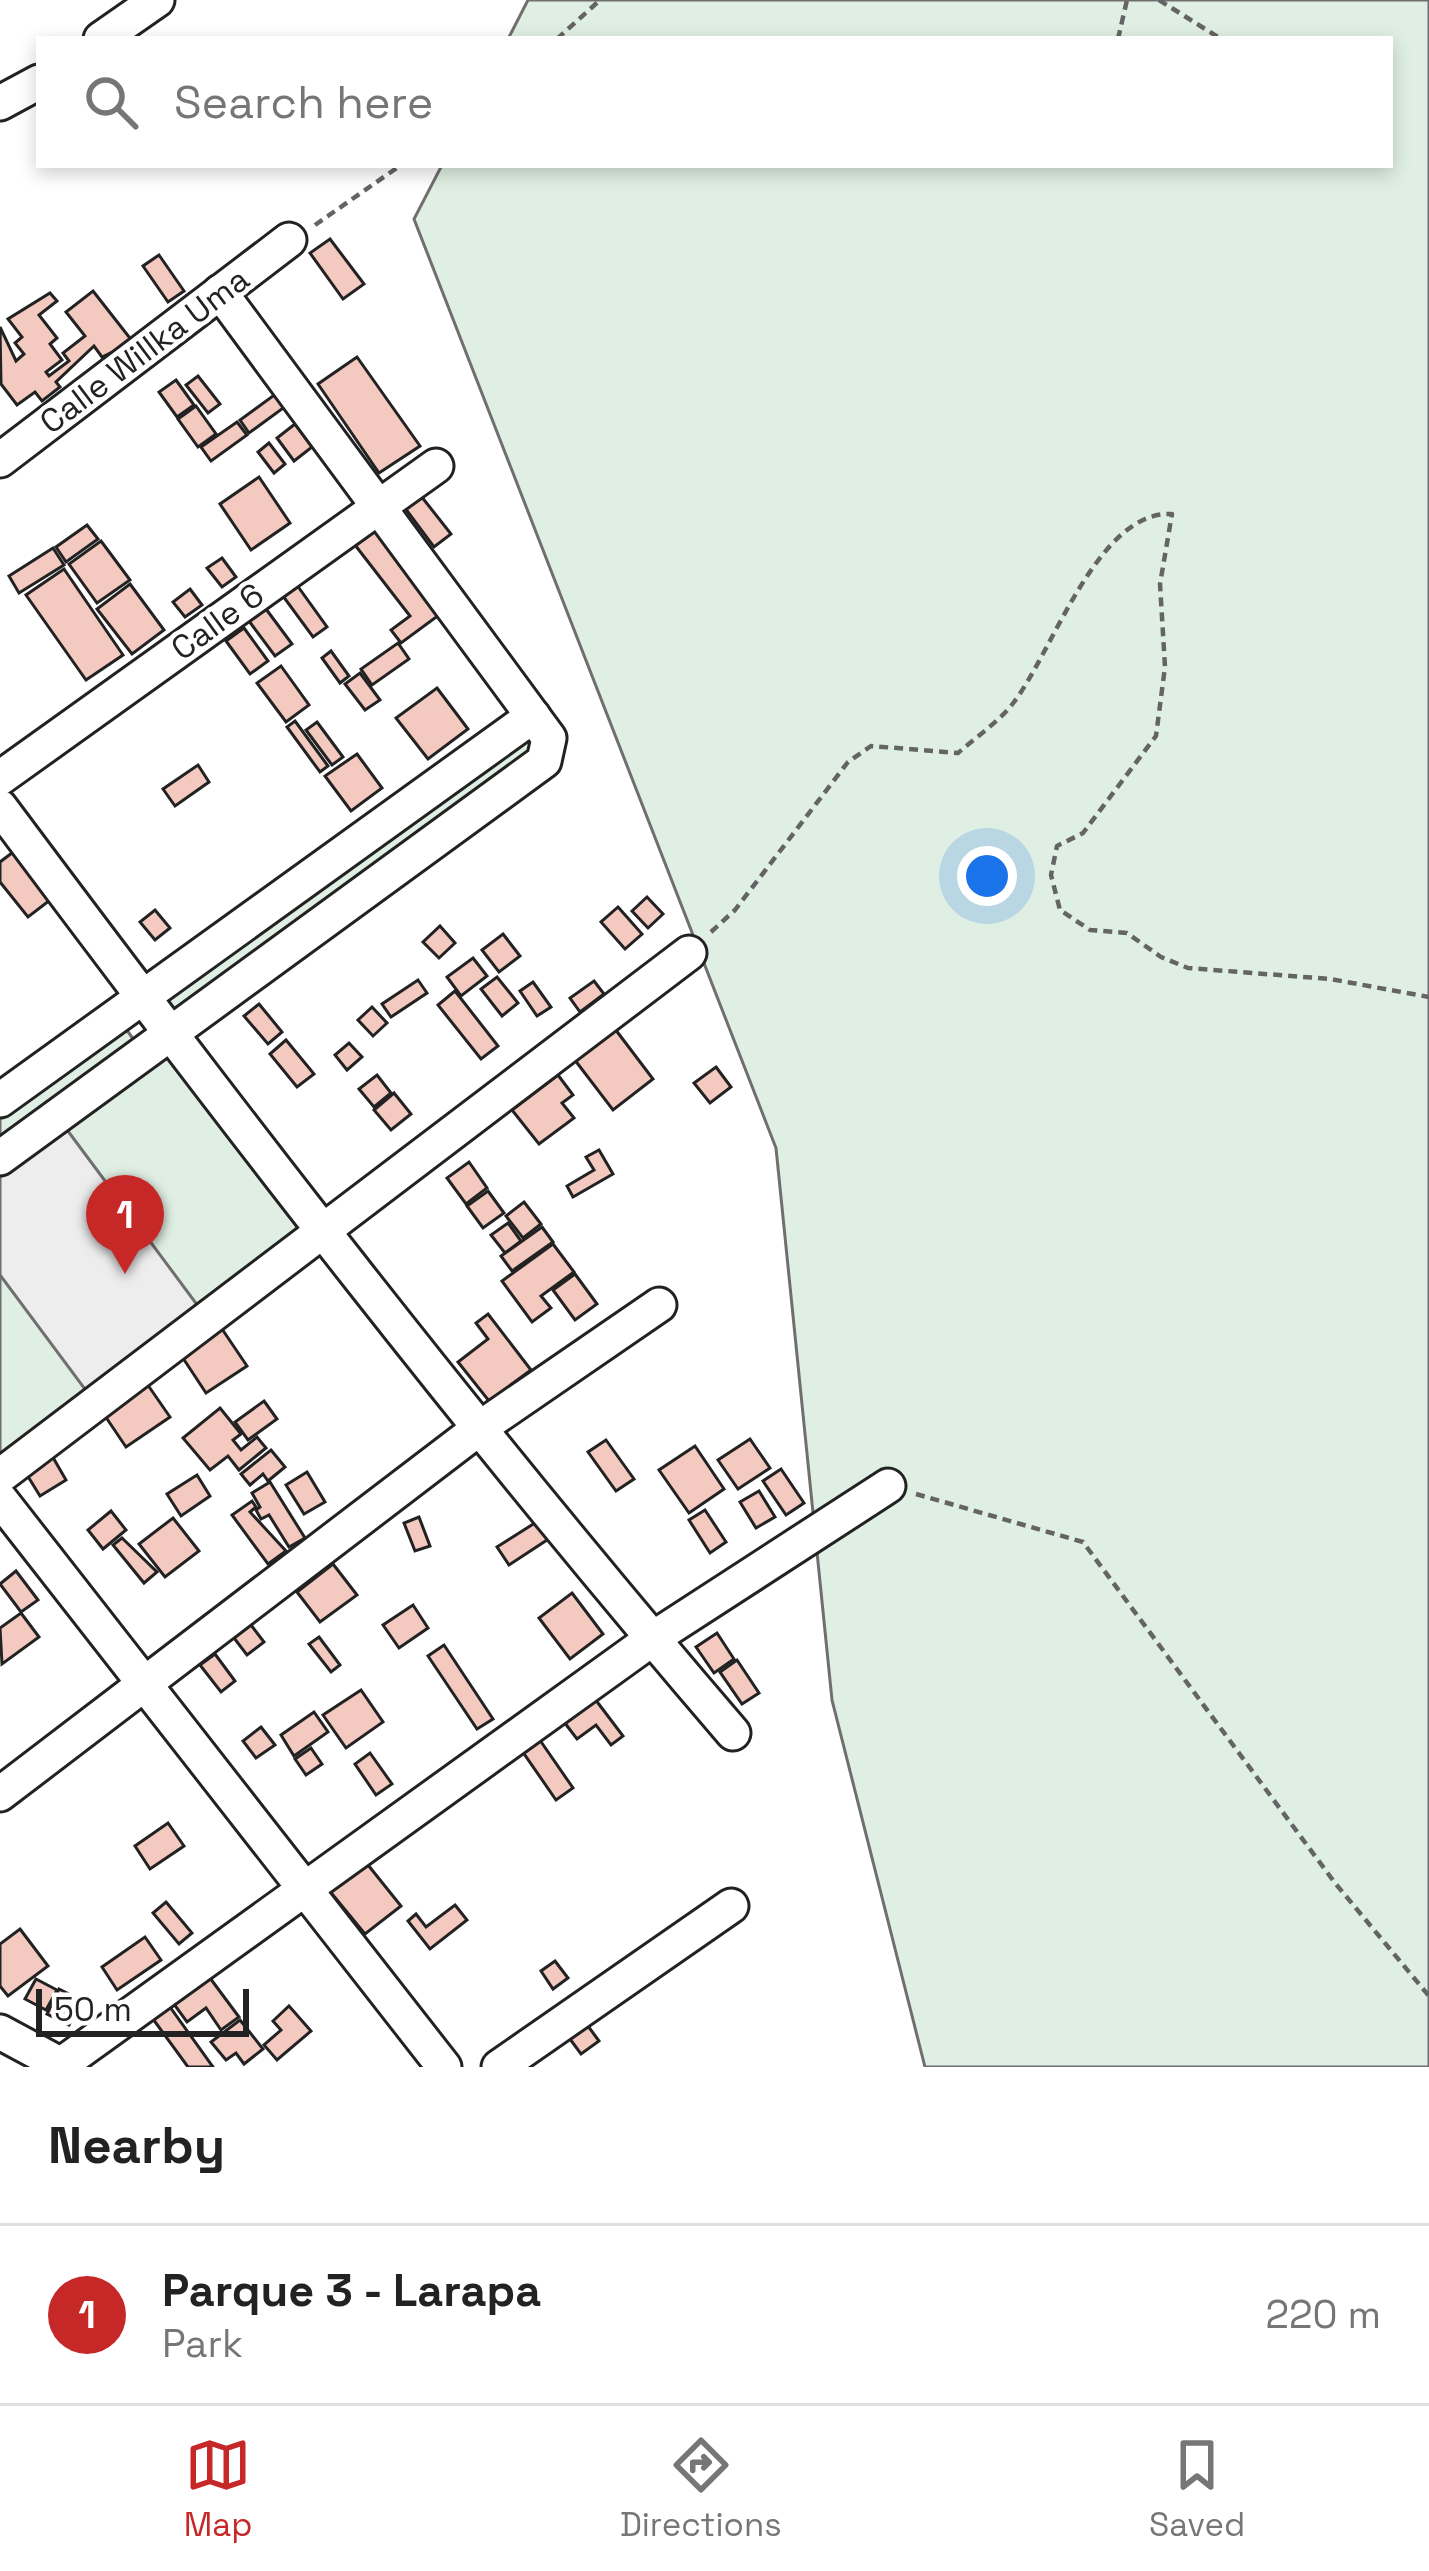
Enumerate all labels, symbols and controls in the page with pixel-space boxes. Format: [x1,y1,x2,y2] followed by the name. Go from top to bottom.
[36,36,1393,168] search box
[78,69,144,135] icon: search
[174,74,433,131] text: Search here
[32,258,258,443] street label: Calle Willka Uma
[163,574,272,670] street label: Calle 6
[957,846,1017,906] your location
[86,1175,164,1274] pin: 1
[36,1983,249,2036] scale bar
[54,1989,132,2031] text: 50 m
[48,2113,225,2178] text: Nearby
[162,2262,541,2319] text: Parque 3 - Larapa
[78,2290,96,2339] text: 1
[1265,2290,1381,2339] text: 220 m
[162,2319,243,2368] text: Park
[184,2432,252,2546] tab: Map
[620,2432,782,2546] tab: Directions
[1149,2432,1245,2546] tab: Saved

